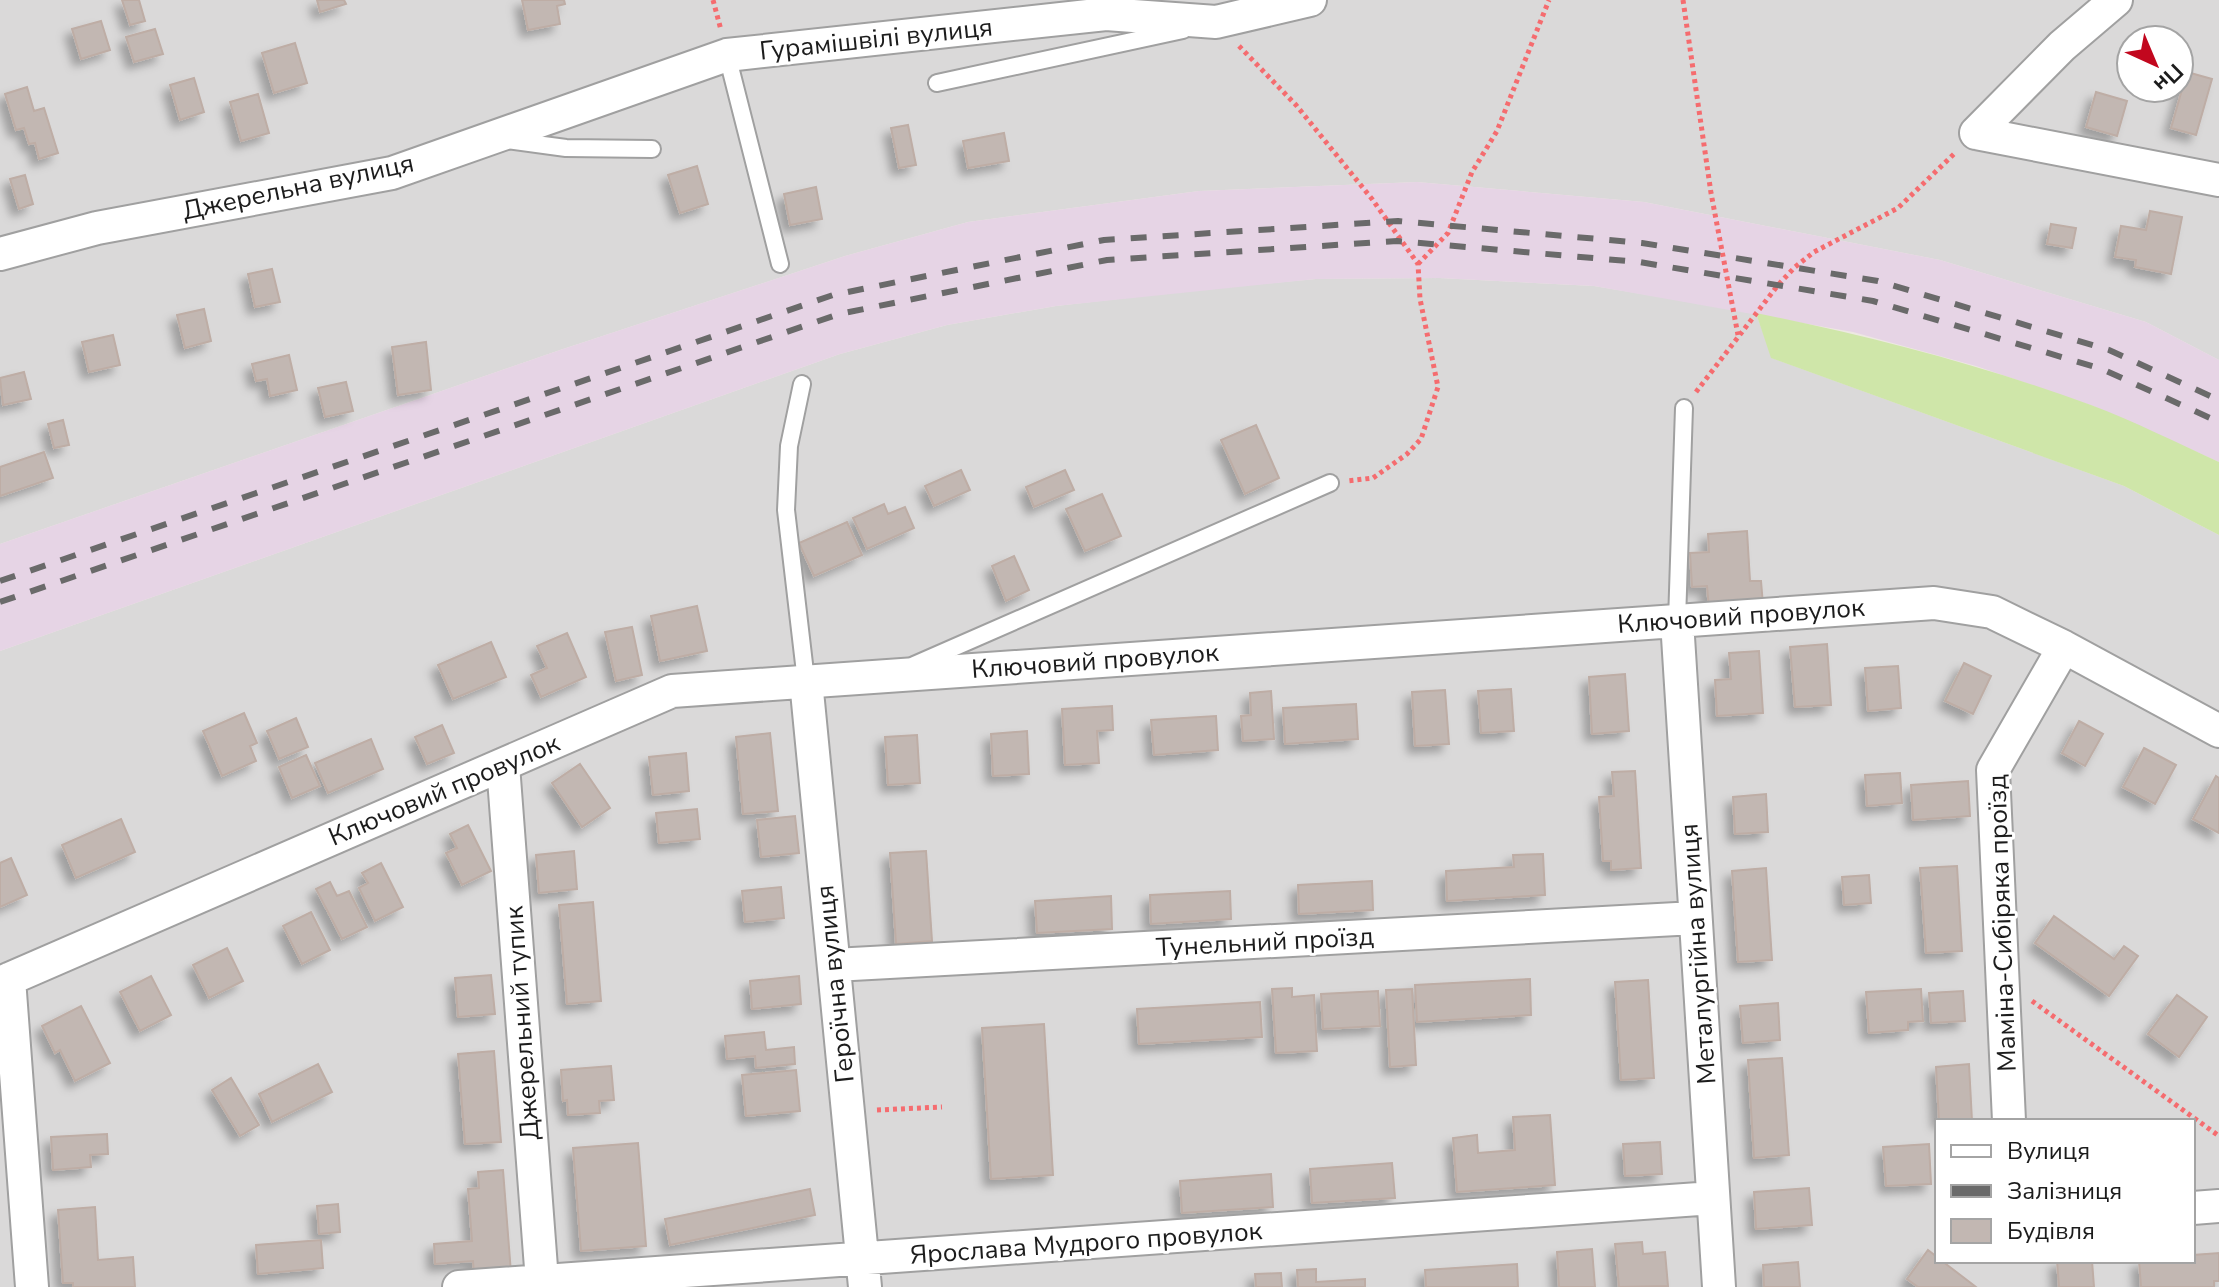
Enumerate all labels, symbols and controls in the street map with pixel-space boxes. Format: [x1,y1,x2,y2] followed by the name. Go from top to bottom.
[758,9,994,69] street label: Гурамішвілі вулиця
[2115,24,2195,104] north arrow
[2147,56,2190,99] text: Пн
[179,145,417,229] street label: Джерельна вулиця
[1616,590,1866,642] street label: Ключовий провулок
[970,635,1220,687] street label: Ключовий провулок
[323,725,565,854] street label: Ключовий провулок
[1979,774,2025,1072] street label: Маміна-Сибіряка проїзд
[1671,822,1725,1086] street label: Металургійна вулиця
[807,883,863,1085] street label: Героїчна вулиця
[496,904,548,1141] street label: Джерельний тупик
[1155,919,1375,965] street label: Тунельний проїзд
[1935,1119,2195,1263] legend
[2007,1135,2090,1167] text: Вулиця
[2007,1175,2122,1207] text: Залізниця
[909,1213,1264,1273] street label: Ярослава Мудрого провулок
[2007,1215,2095,1247] text: Будівля

